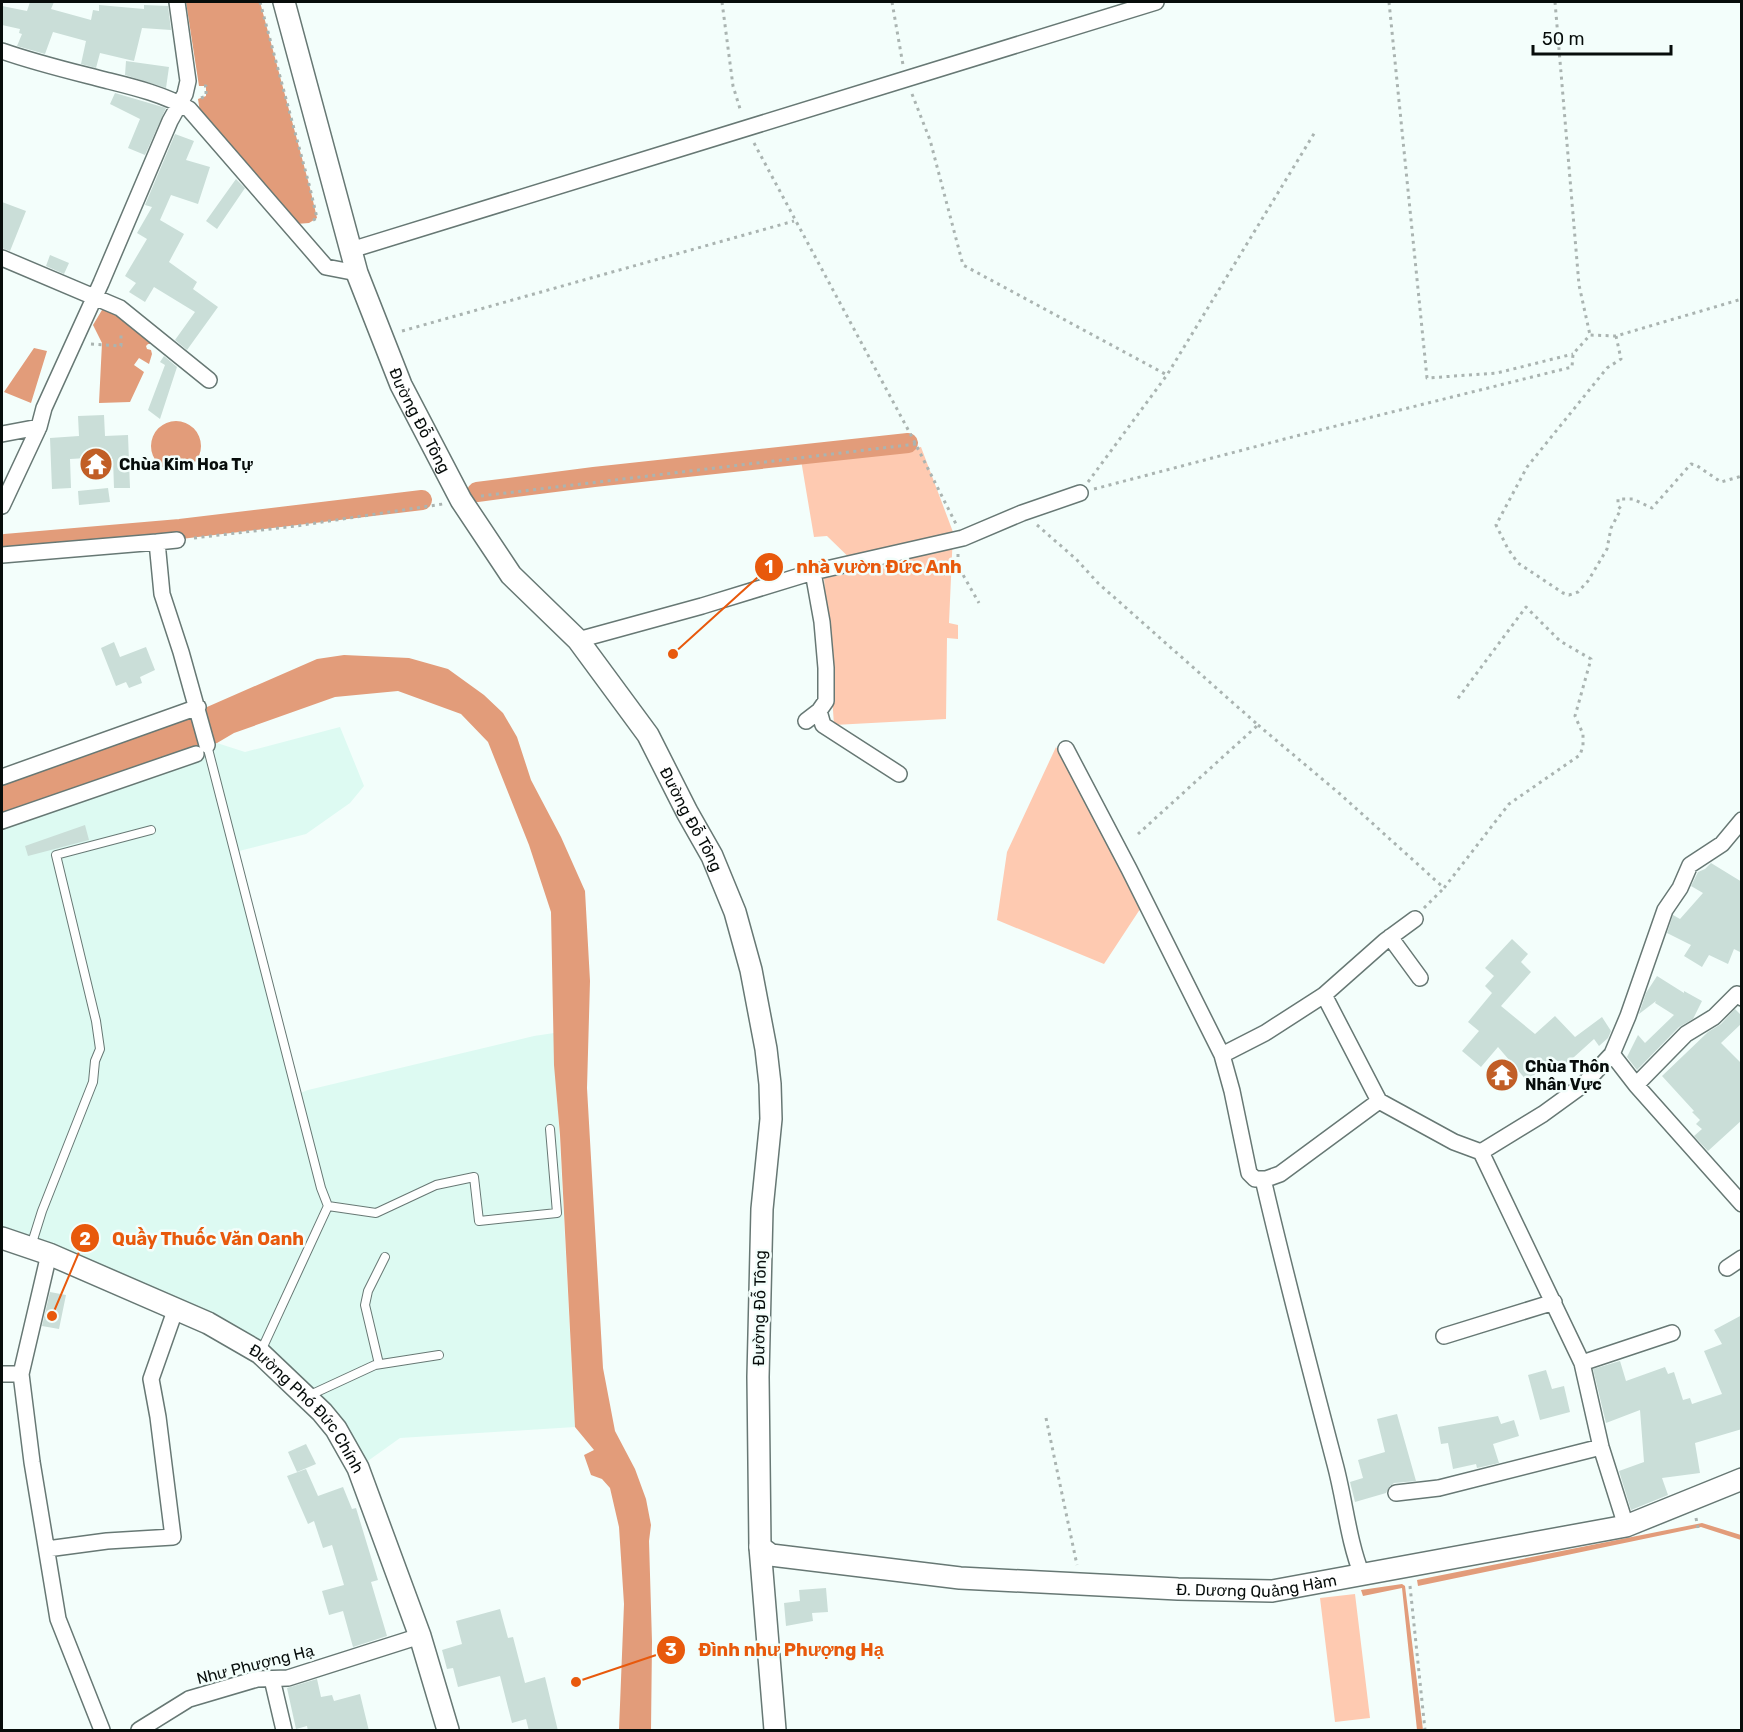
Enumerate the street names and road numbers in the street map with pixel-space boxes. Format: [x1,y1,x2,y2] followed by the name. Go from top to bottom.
[385,365,454,476] street label: Đường Đỗ Tông
[656,764,726,874] street label: Đường Đỗ Tông
[748,1250,770,1366] street label: Đường Đỗ Tông
[246,1340,368,1477] street label: Đường Phó Đức Chính
[1176,1570,1338,1601] street label: Đ. Dương Quảng Hàm
[194,1641,316,1688] street label: Như Phượng Hạ

